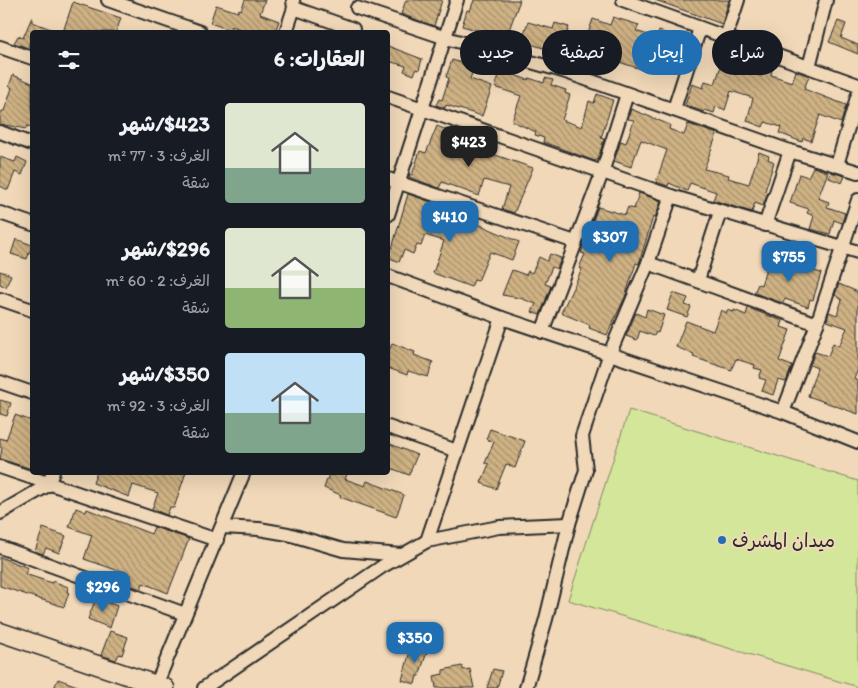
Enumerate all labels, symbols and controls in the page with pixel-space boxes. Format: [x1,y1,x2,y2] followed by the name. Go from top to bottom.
[460,30,532,75] chip: جديد
[542,30,622,75] chip: تصفية
[632,30,702,75] chip: إيجار
[712,30,783,75] chip: شراء
[55,46,83,74] icon: filters
[274,46,365,71] text: العقارات: 6
[120,111,210,136] text: $423/شهر
[265,123,325,183] icon: home
[439,126,499,168] pin: $423
[452,132,486,151] text: $423
[108,146,210,165] text: الغرف: 3 · 77 m²
[182,173,210,192] text: شقة
[420,200,480,243] pin: $410
[432,207,468,226] text: $410
[580,220,640,263] pin: $307
[593,227,627,246] text: $307
[122,236,210,261] text: $296/شهر
[759,240,819,283] pin: $755
[773,247,805,266] text: $755
[265,248,325,308] icon: home
[106,271,210,290] text: الغرف: 2 · 60 m²
[182,298,210,317] text: شقة
[120,361,210,386] text: $350/شهر
[265,373,325,433] icon: home
[107,396,210,415] text: الغرف: 3 · 92 m²
[182,423,210,442] text: شقة
[732,529,835,552] place label: ميدان المشرف
[716,534,728,546] marker: ميدان المشرف
[73,570,133,613] pin: $296
[86,577,120,596] text: $296
[385,622,445,664] pin: $350
[397,628,433,647] text: $350

